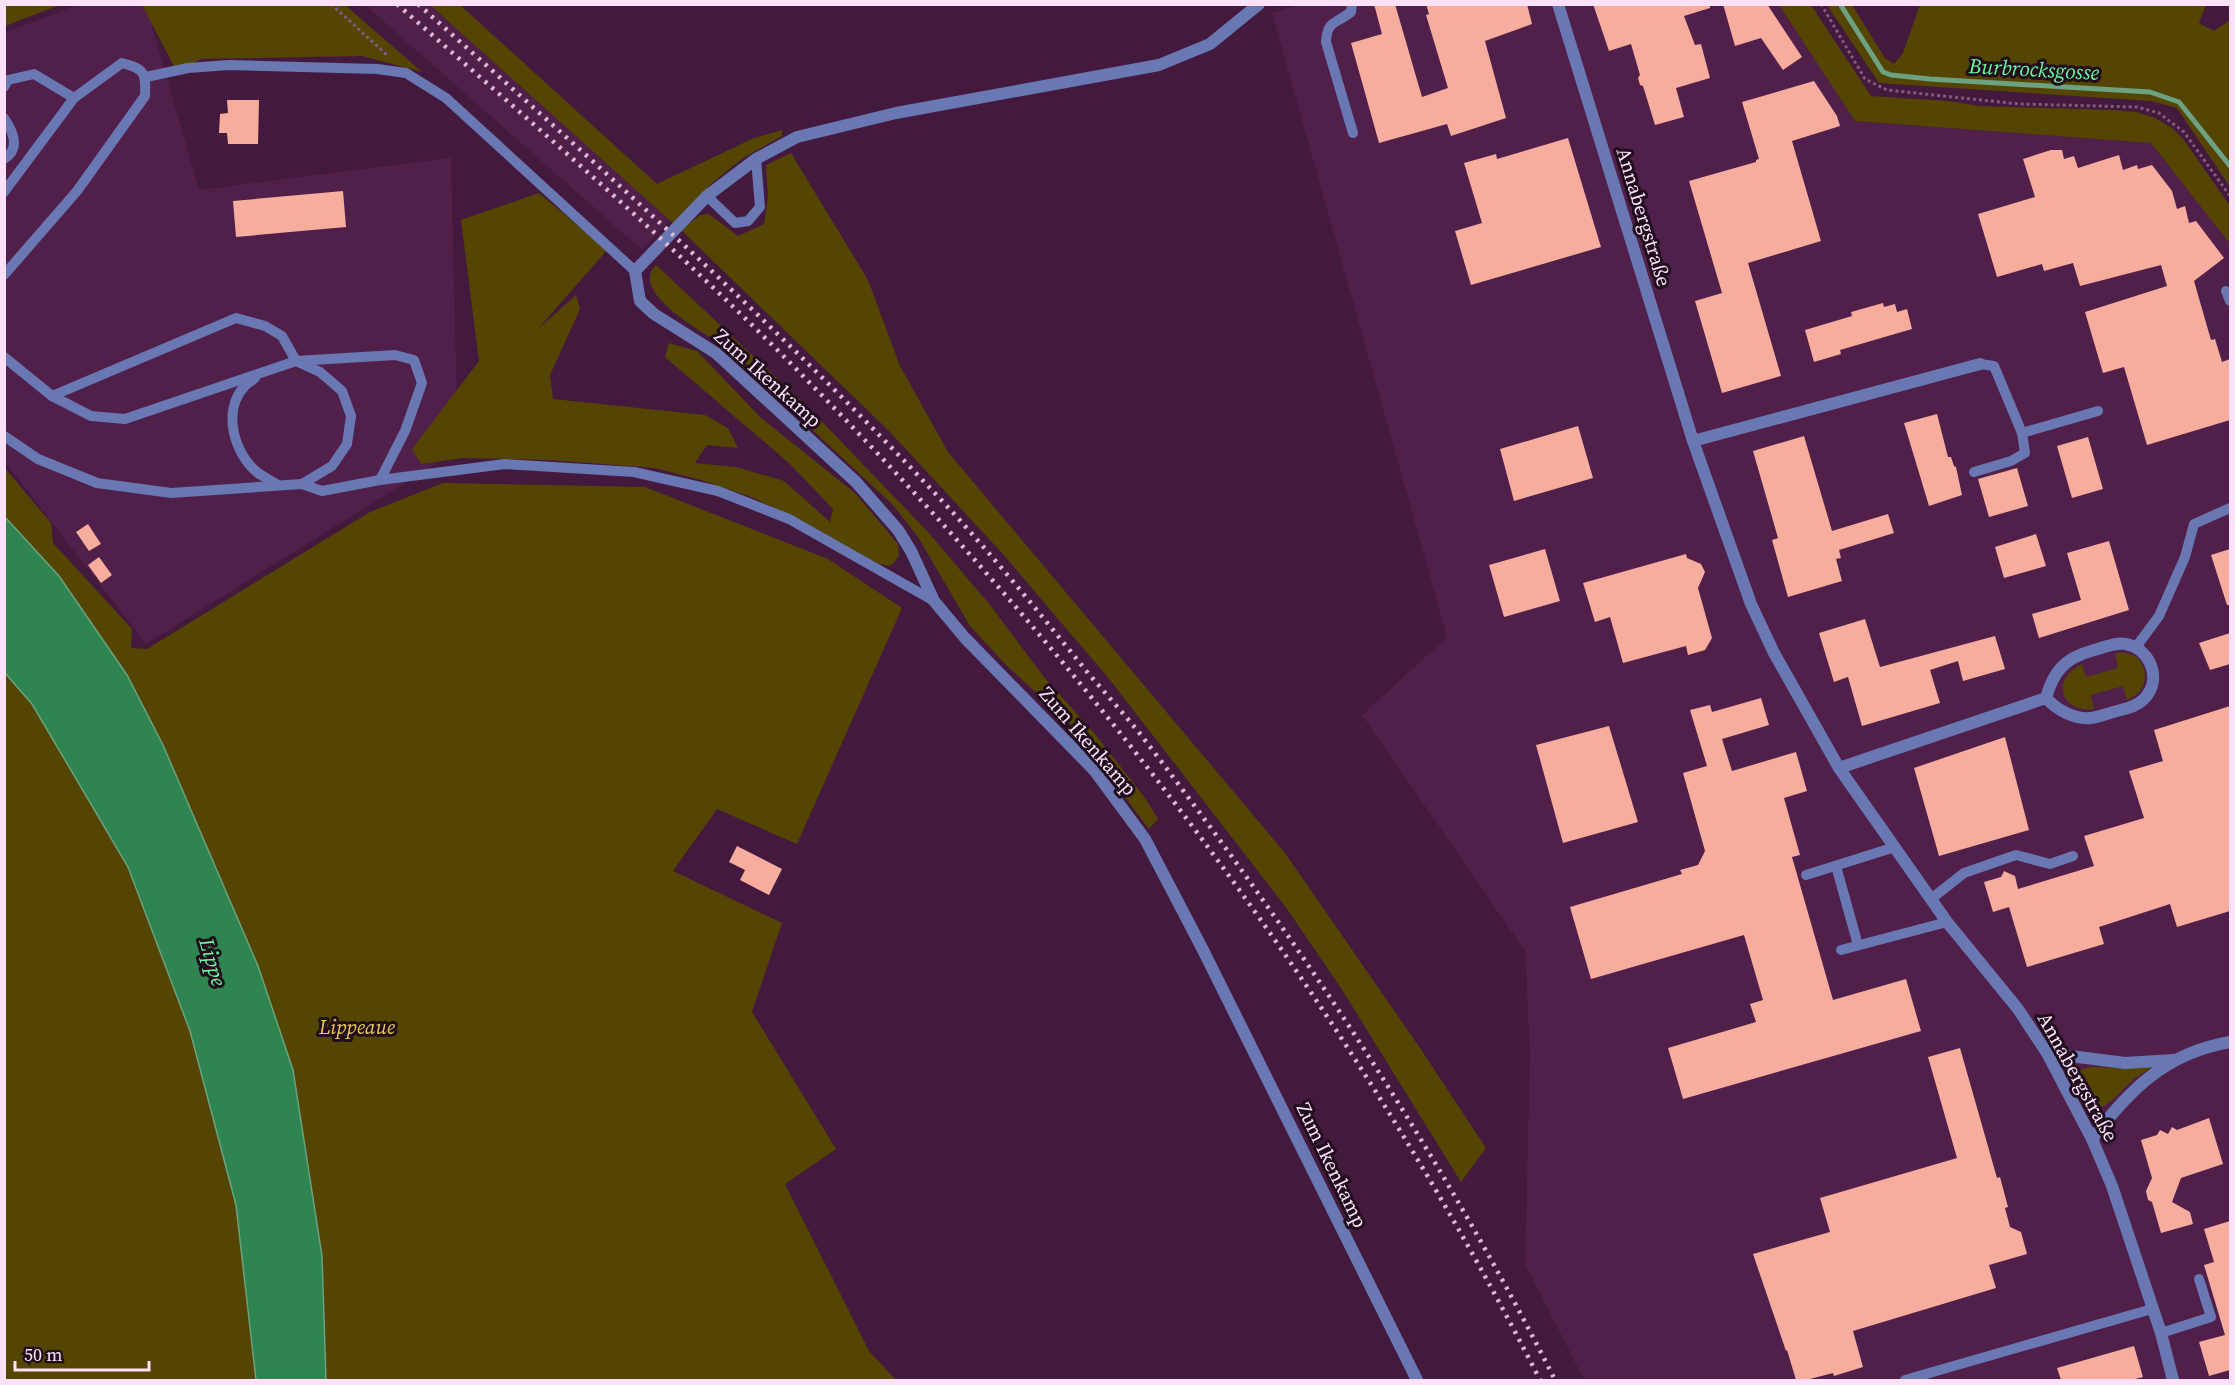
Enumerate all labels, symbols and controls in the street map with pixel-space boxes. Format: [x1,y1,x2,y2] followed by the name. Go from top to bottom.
[1967,51,2100,87] water label: Burbrocksgosse
[1610,144,1678,290] street label: Annabergstraße
[708,322,828,434] street label: Zum Ikenkamp
[1033,681,1143,801] street label: Zum Ikenkamp
[192,934,234,990] water label: Lippe
[2031,1007,2125,1147] street label: Annabergstraße
[318,1013,395,1041] park label: Lippeaue
[1290,1098,1374,1232] street label: Zum Ikenkamp
[15,1334,148,1372] scale bar
[24,1342,62,1367] text: 50 m

